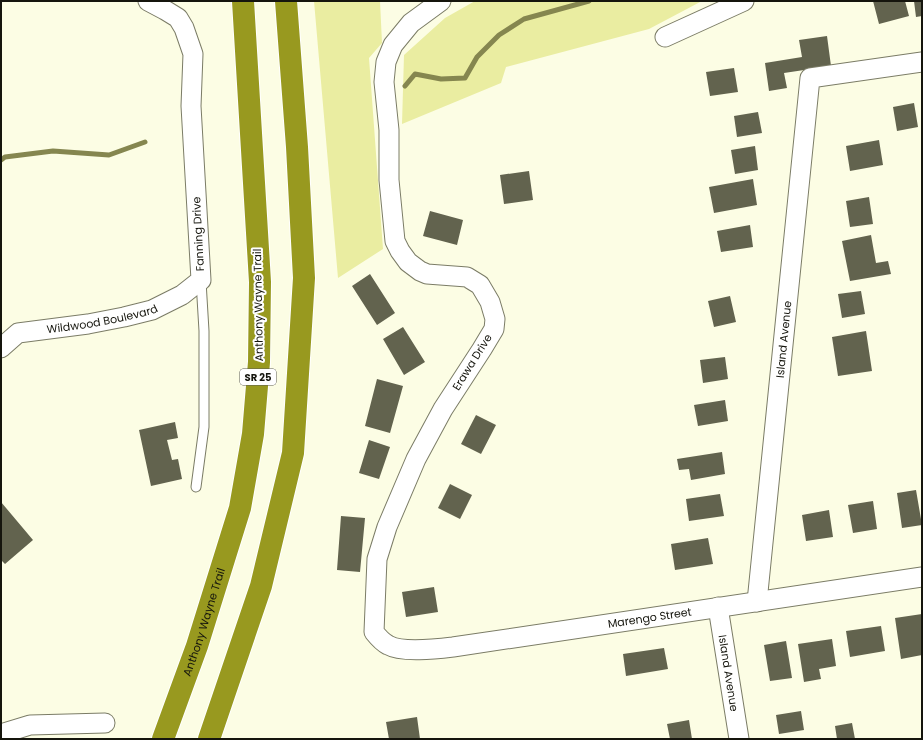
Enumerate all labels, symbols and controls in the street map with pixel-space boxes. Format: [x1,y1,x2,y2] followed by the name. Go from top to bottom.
[188,196,208,272] street label: Fanning Drive
[249,248,267,362] street label: Anthony Wayne Trail
[46,300,161,337] street label: Wildwood Boulevard
[772,300,795,379] street label: Island Avenue
[448,330,496,393] street label: Erawa Drive
[240,369,276,385] road number: SR 25
[179,566,229,678] street label: Anthony Wayne Trail
[607,603,693,632] street label: Marengo Street
[715,634,743,713] street label: Island Avenue

